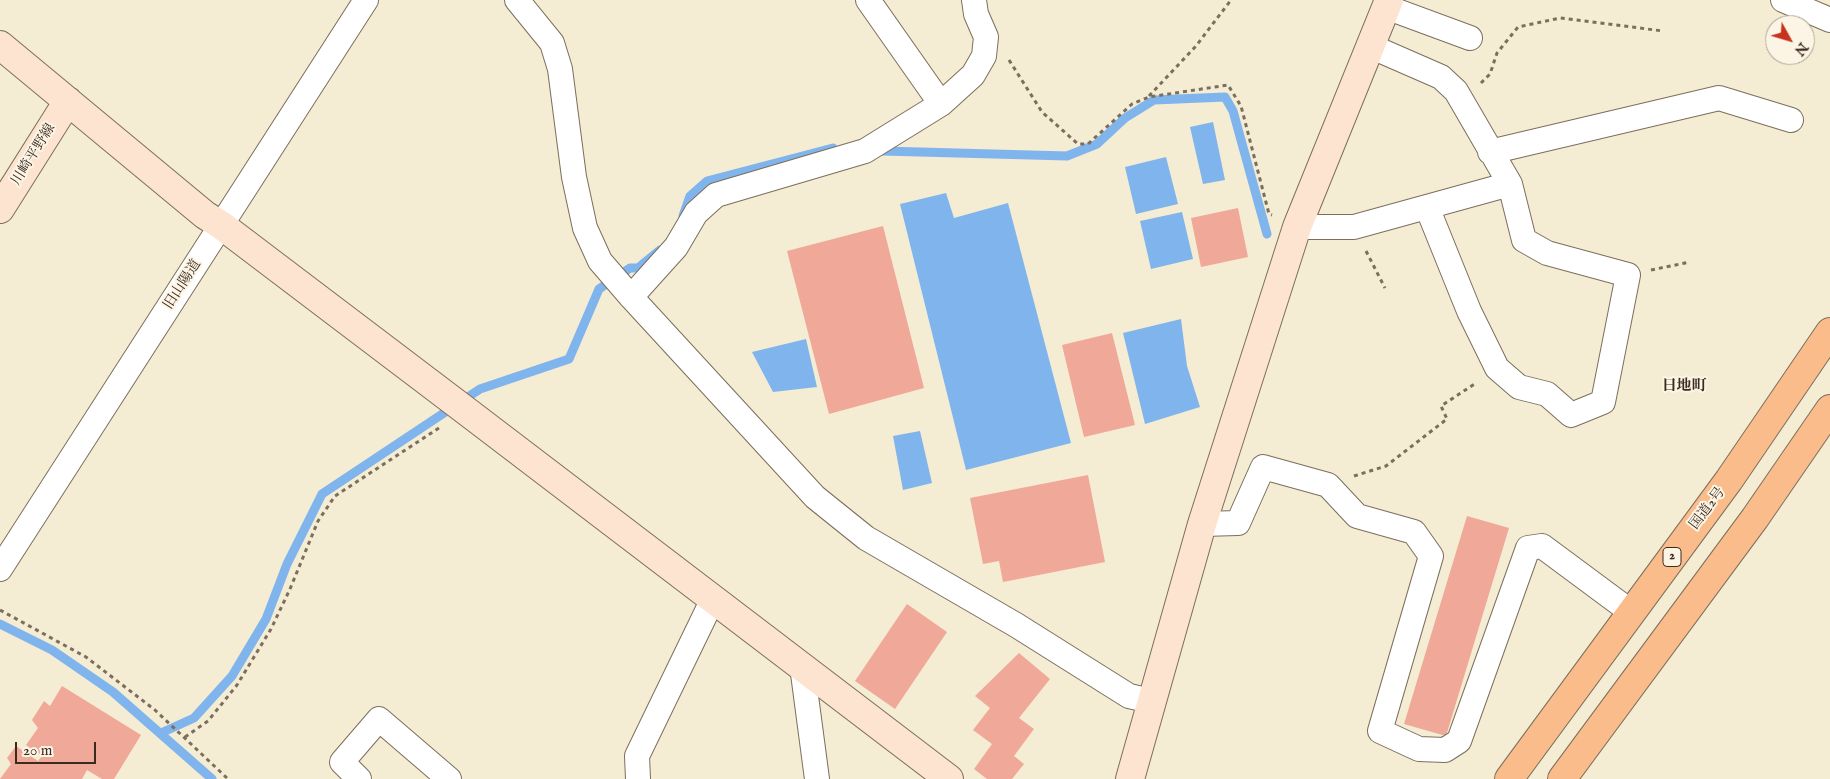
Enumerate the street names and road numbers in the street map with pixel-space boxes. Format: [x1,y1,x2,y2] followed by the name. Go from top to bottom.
[8,121,60,189] street label: 川崎平野線
[161,257,205,313] street label: 旧山陽道
[1687,485,1729,533] street label: 国道2号
[1663,548,1681,566] road number: 2

